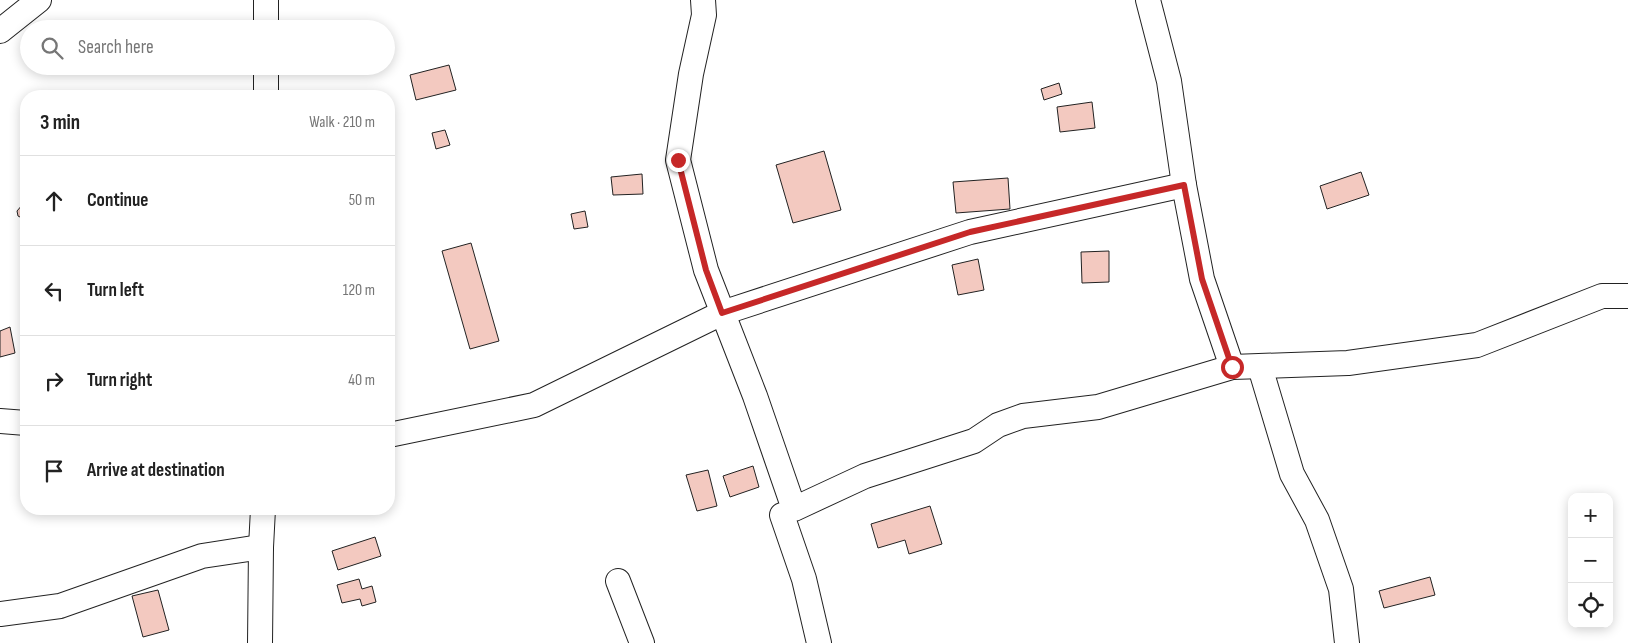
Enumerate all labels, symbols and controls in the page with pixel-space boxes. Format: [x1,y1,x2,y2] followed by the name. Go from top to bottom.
[20,20,395,75] search box
[38,34,66,62] icon: search
[78,36,154,59] text: Search here
[40,110,80,135] text: 3 min
[309,113,375,132] text: Walk · 210 m
[667,149,690,172] route end
[40,187,68,215] icon: ahead
[87,189,148,212] text: Continue
[349,191,375,210] text: 50 m
[40,277,68,305] icon: left
[87,279,144,302] text: Turn left
[343,281,375,300] text: 120 m
[1221,356,1244,379] route start
[40,367,68,395] icon: right
[87,369,152,392] text: Turn right
[348,371,375,390] text: 40 m
[40,457,68,485] icon: arrive
[87,459,225,482] text: Arrive at destination
[1568,493,1613,628] map controls
[1568,493,1613,538] button: +
[1568,538,1613,583] button: −
[1568,583,1613,628] button: locate

